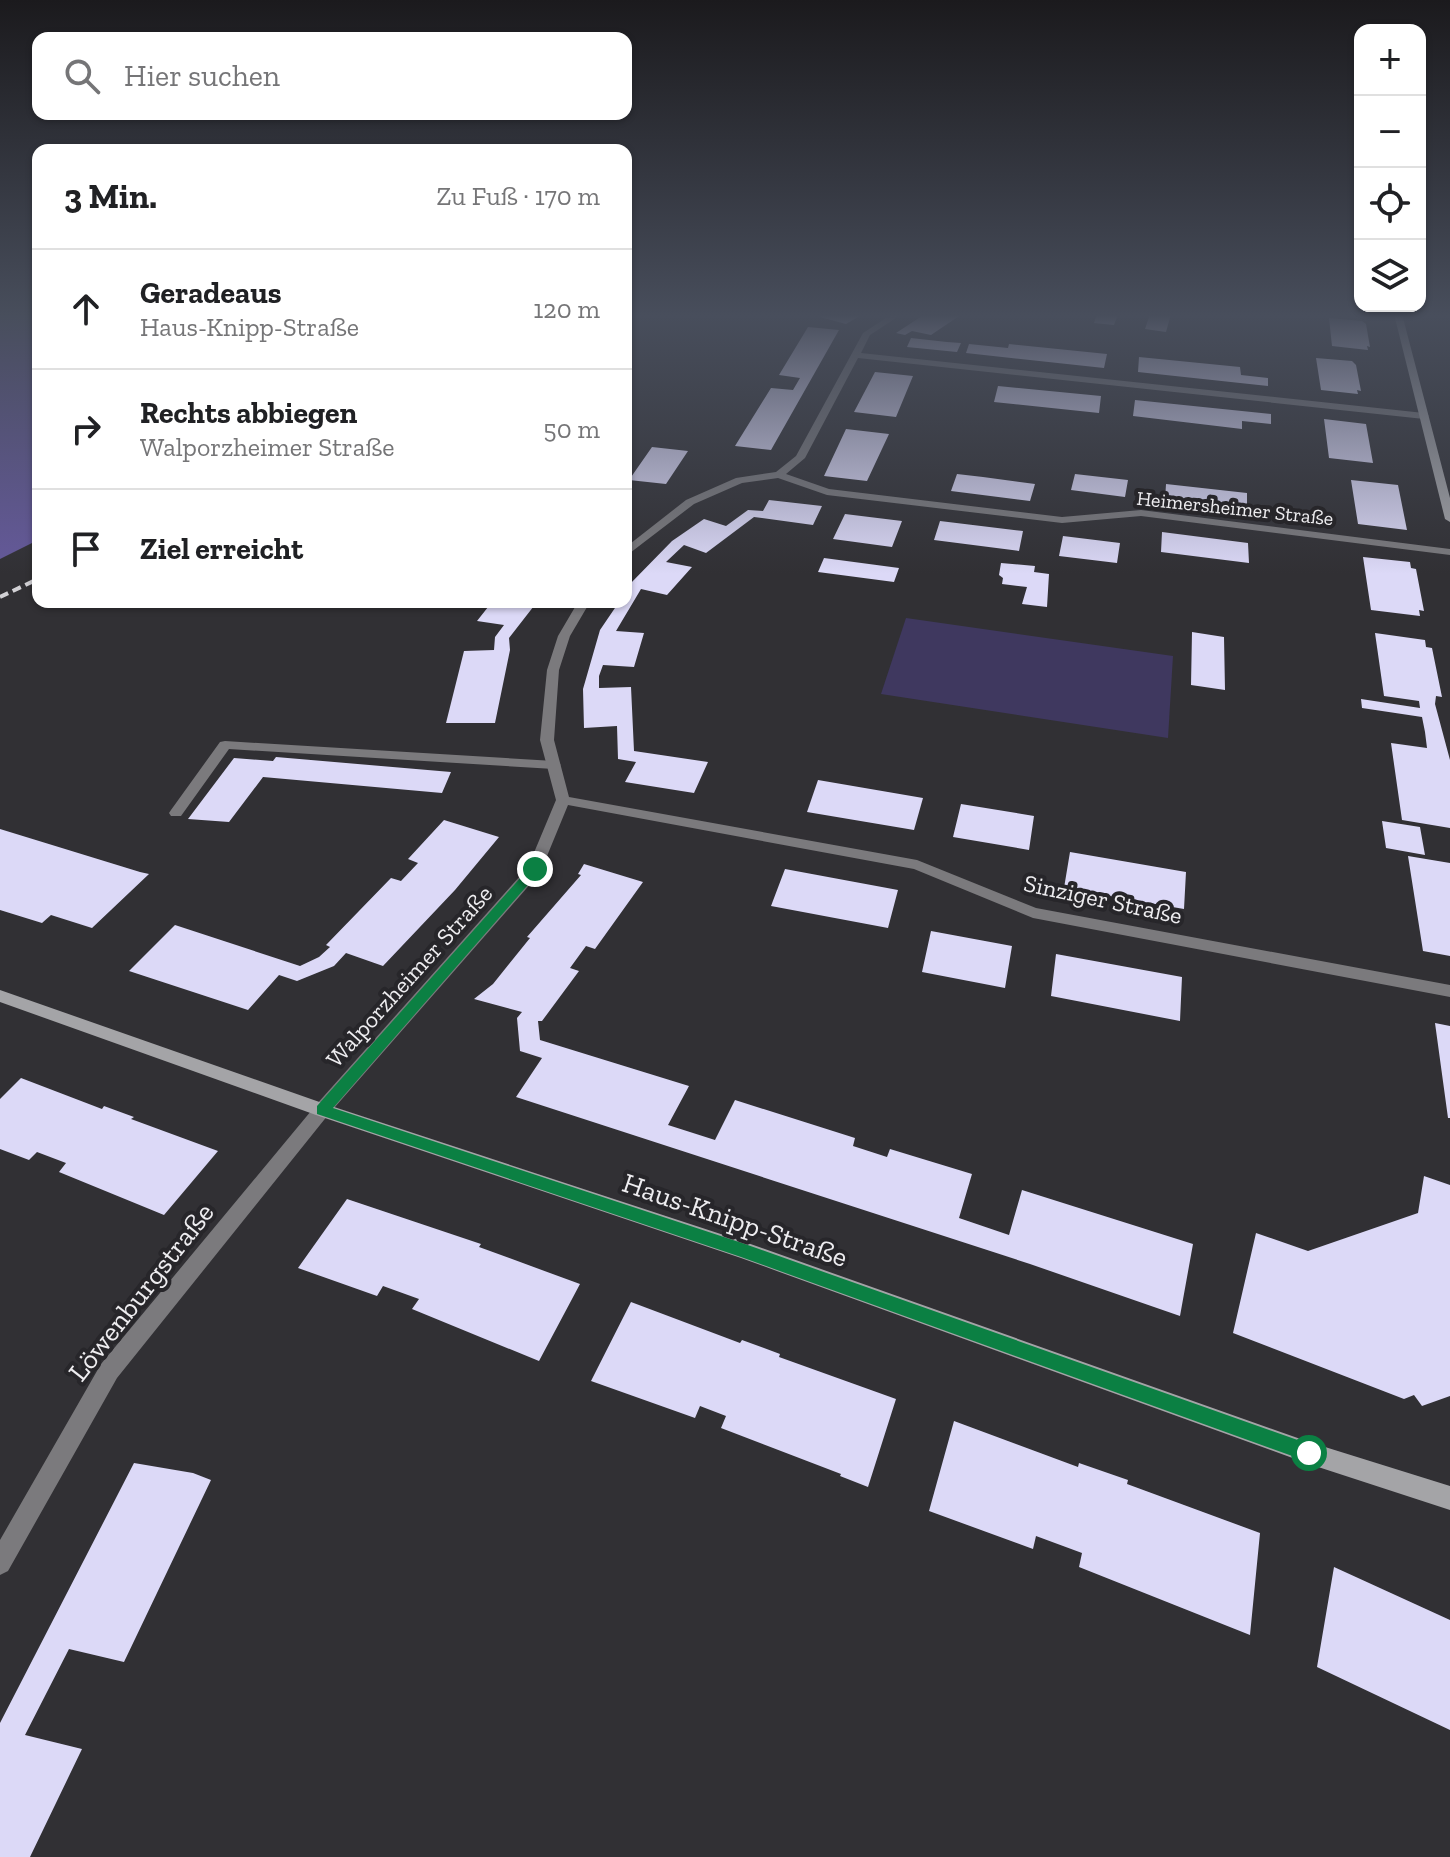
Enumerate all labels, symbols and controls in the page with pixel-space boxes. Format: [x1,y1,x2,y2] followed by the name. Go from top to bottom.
[1354,24,1426,312] map controls
[1354,24,1426,96] button: +
[32,32,632,120] search box
[60,54,104,98] icon: search
[124,58,280,94] text: Hier suchen
[1354,96,1426,168] button: −
[1354,168,1426,240] button: locate
[64,176,157,217] text: 3 Min.
[437,180,600,212] text: Zu Fuß · 170 m
[1354,240,1426,312] button: layers
[140,275,281,311] text: Geradeaus
[64,287,108,331] icon: ahead
[533,293,600,325] text: 120 m
[140,311,359,343] text: Haus-Knipp-Straße
[140,395,357,431] text: Rechts abbiegen
[64,407,108,451] icon: right
[543,413,600,445] text: 50 m
[140,431,395,463] text: Walporzheimer Straße
[1136,486,1334,530] street label: Heimersheimer Straße
[64,527,108,571] icon: arrive
[140,531,303,567] text: Ziel erreicht
[517,851,553,887] route end
[1021,868,1185,930] street label: Sinziger Straße
[320,879,498,1073] street label: Walporzheimer Straße
[618,1166,852,1274] street label: Haus-Knipp-Straße
[61,1196,221,1388] street label: Löwenburgstraße
[1291,1435,1327,1471] route start

